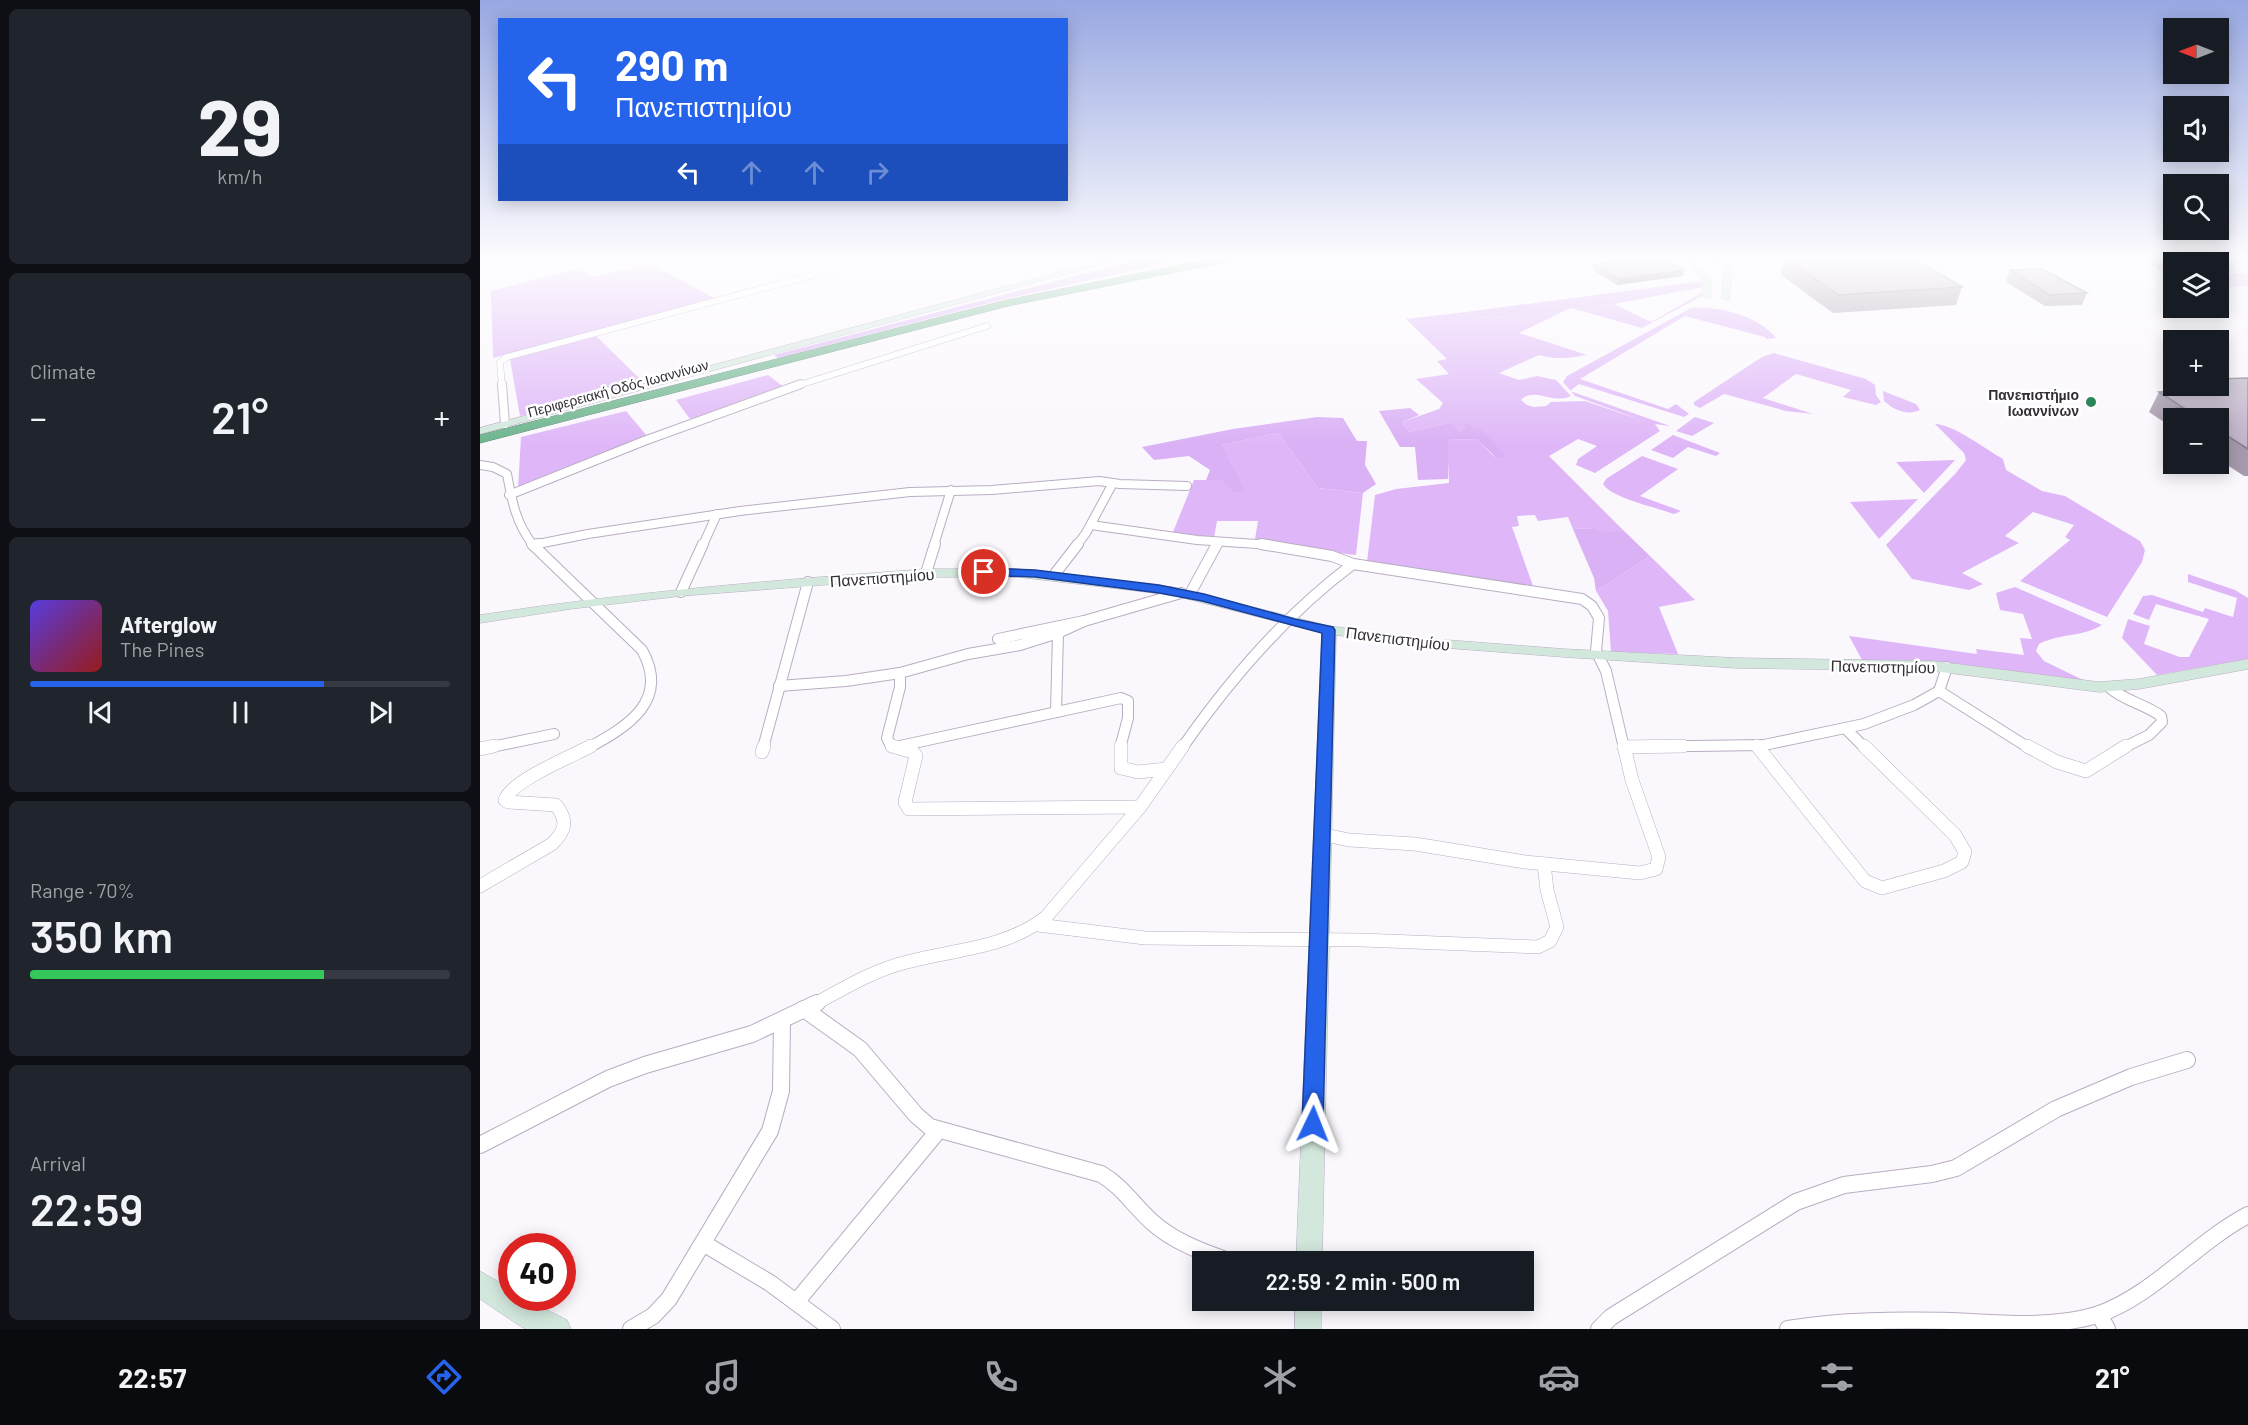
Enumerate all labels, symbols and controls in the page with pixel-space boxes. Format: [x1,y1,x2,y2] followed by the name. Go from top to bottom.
[2163,18,2229,84] north arrow
[2163,18,2229,474] map controls
[615,39,728,89] text: 290 m
[516,42,594,120] icon: left
[197,78,283,172] text: 29
[615,90,792,122] text: Πανεπιστημίου
[2163,96,2229,162] button: sound
[672,156,705,189] icon: left
[735,156,768,189] icon: ahead
[798,156,831,189] icon: ahead
[861,156,894,189] icon: right
[217,164,263,188] text: km/h
[2163,174,2229,240] button: search
[2163,252,2229,318] button: layers
[2163,330,2229,396] button: +
[526,356,710,420] street label: Περιφερειακή Οδός Ιωαννίνων
[30,359,96,383] text: Climate
[1988,386,2079,419] place label: Πανεπιστήμιο Ιωαννίνων
[211,389,269,443] text: 21°
[2084,395,2098,409] marker: Πανεπιστήμιο Ιωαννίνων
[30,397,47,437] text: −
[433,397,450,437] text: +
[2163,408,2229,474] button: −
[958,546,1009,597] pin
[967,555,1000,588] icon: arrive
[829,564,935,590] street label: Πανεπιστημίου
[120,611,217,637] text: Afterglow
[1345,622,1451,654] street label: Πανεπιστημίου
[120,637,204,661] text: The Pines
[1830,656,1936,676] street label: Πανεπιστημίου
[84,696,117,729] icon: previous
[224,696,257,729] icon: pause
[364,696,397,729] icon: next
[30,878,135,902] text: Range · 70%
[30,908,173,962] text: 350 km
[1281,1092,1345,1156] position arrow
[30,1151,86,1175] text: Arrival
[30,1181,143,1235] text: 22:59
[498,1233,576,1311] speed limit sign: 40
[1266,1268,1460,1294] text: 22:59 · 2 min · 500 m
[423,1356,465,1398] icon: directions
[702,1356,744,1398] icon: music
[980,1356,1022,1398] icon: phone
[1259,1356,1301,1398] icon: climate
[1538,1356,1580,1398] icon: car
[1816,1356,1858,1398] icon: filters
[118,1361,186,1393] text: 22:57
[2095,1361,2130,1393] text: 21°

